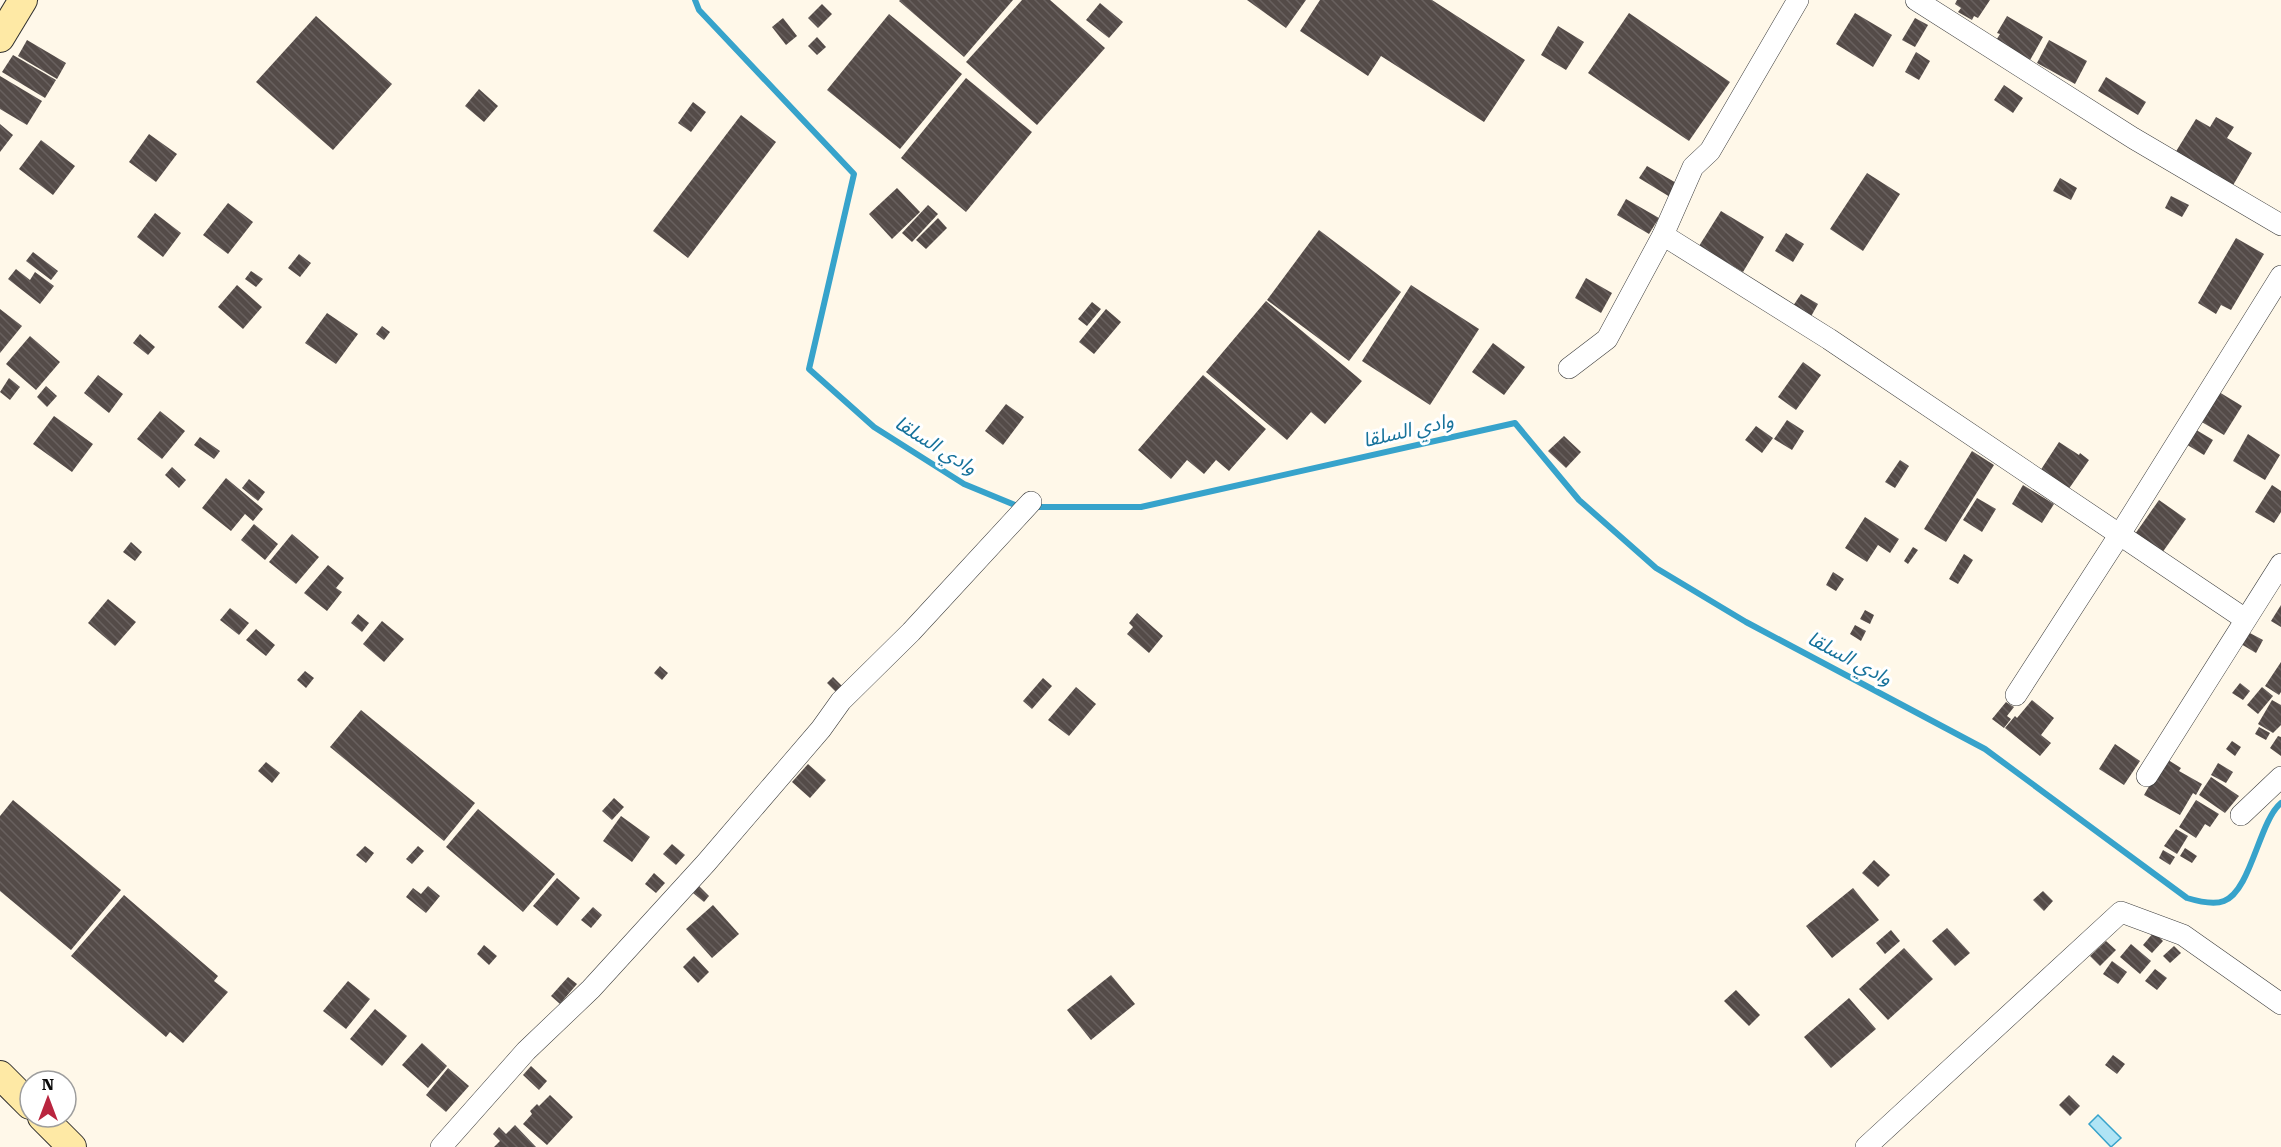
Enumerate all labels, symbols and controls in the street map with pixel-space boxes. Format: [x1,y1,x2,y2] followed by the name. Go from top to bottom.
[1360,408,1456,456] water label: وادي السلقا
[889,410,981,483] water label: وادي السلقا
[1802,626,1896,693] water label: وادي السلقا
[18,1069,78,1129] north arrow
[42,1075,54,1094] text: N

